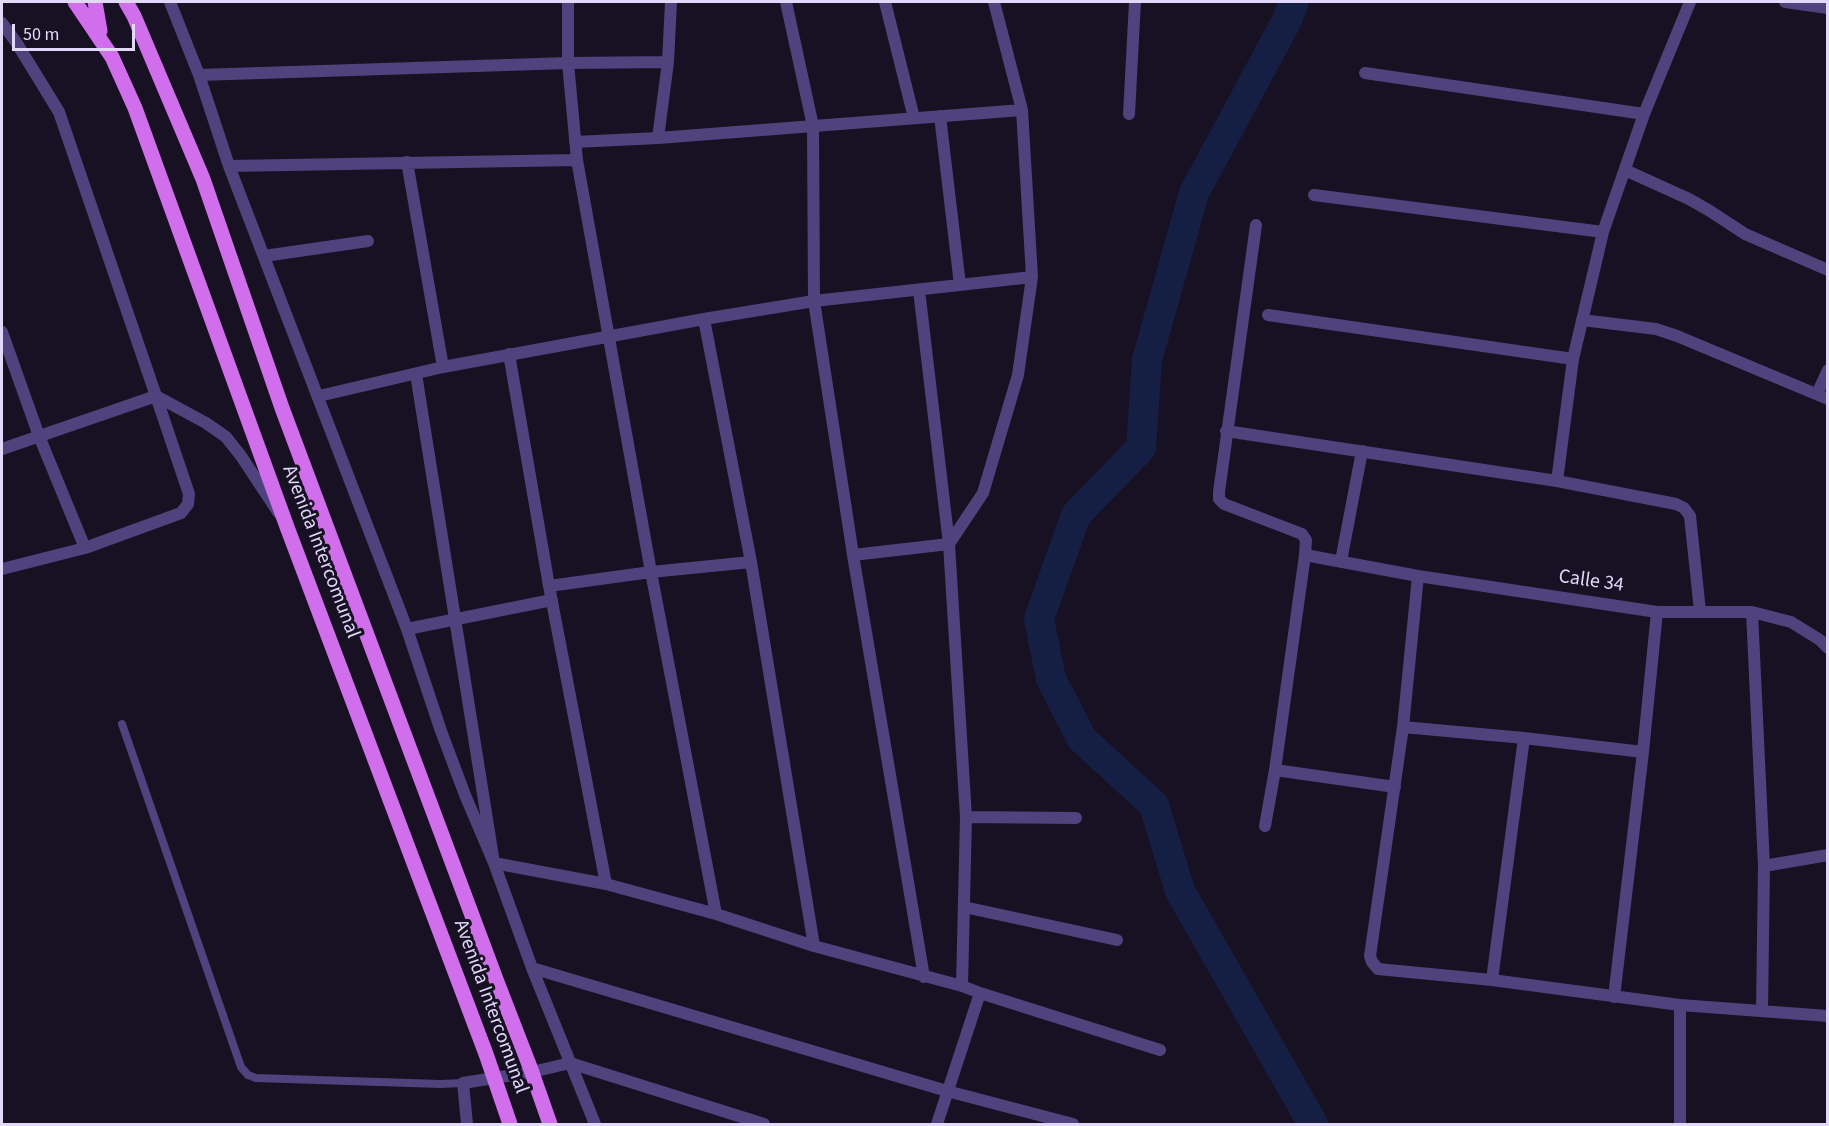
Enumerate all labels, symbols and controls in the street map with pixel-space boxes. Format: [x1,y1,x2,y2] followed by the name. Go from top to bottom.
[15,12,138,50] scale bar
[23,22,59,47] text: 50 m
[276,462,364,642] street label: Avenida Intercomunal
[1557,566,1625,598] street label: Calle 34
[447,917,533,1097] street label: Avenida Intercomunal

